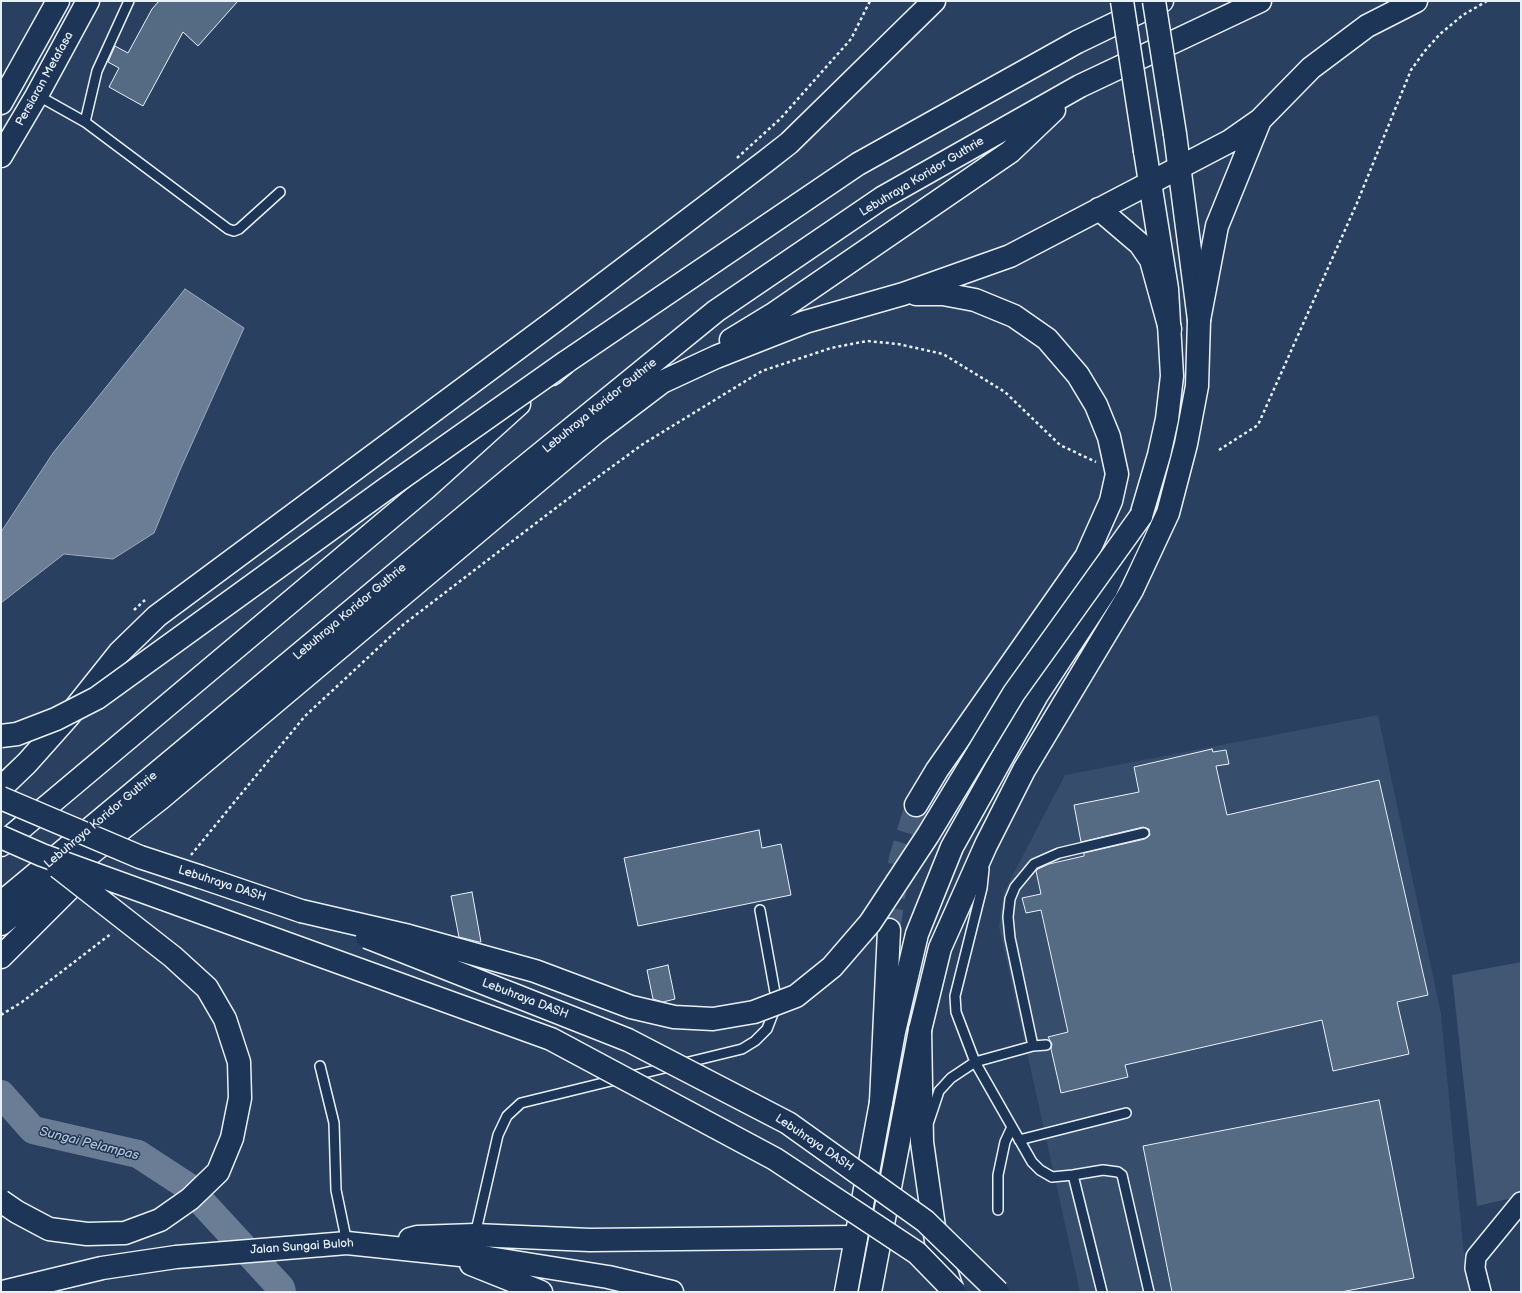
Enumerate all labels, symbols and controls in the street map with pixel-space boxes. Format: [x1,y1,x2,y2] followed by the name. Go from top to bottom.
[13,29,77,129] street label: Persiaran Metafasa
[857,134,987,220] street label: Lebuhraya Koridor Guthrie
[540,355,660,457] street label: Lebuhraya Koridor Guthrie
[291,561,409,663] street label: Lebuhraya Koridor Guthrie
[42,769,160,871] street label: Lebuhraya Koridor Guthrie
[176,863,268,905] street label: Lebuhraya DASH
[480,976,570,1022] street label: Lebuhraya DASH
[772,1111,856,1175] street label: Lebuhraya DASH
[38,1124,140,1164] water label: Sungai Pelampas
[250,1236,354,1258] street label: Jalan Sungai Buloh

